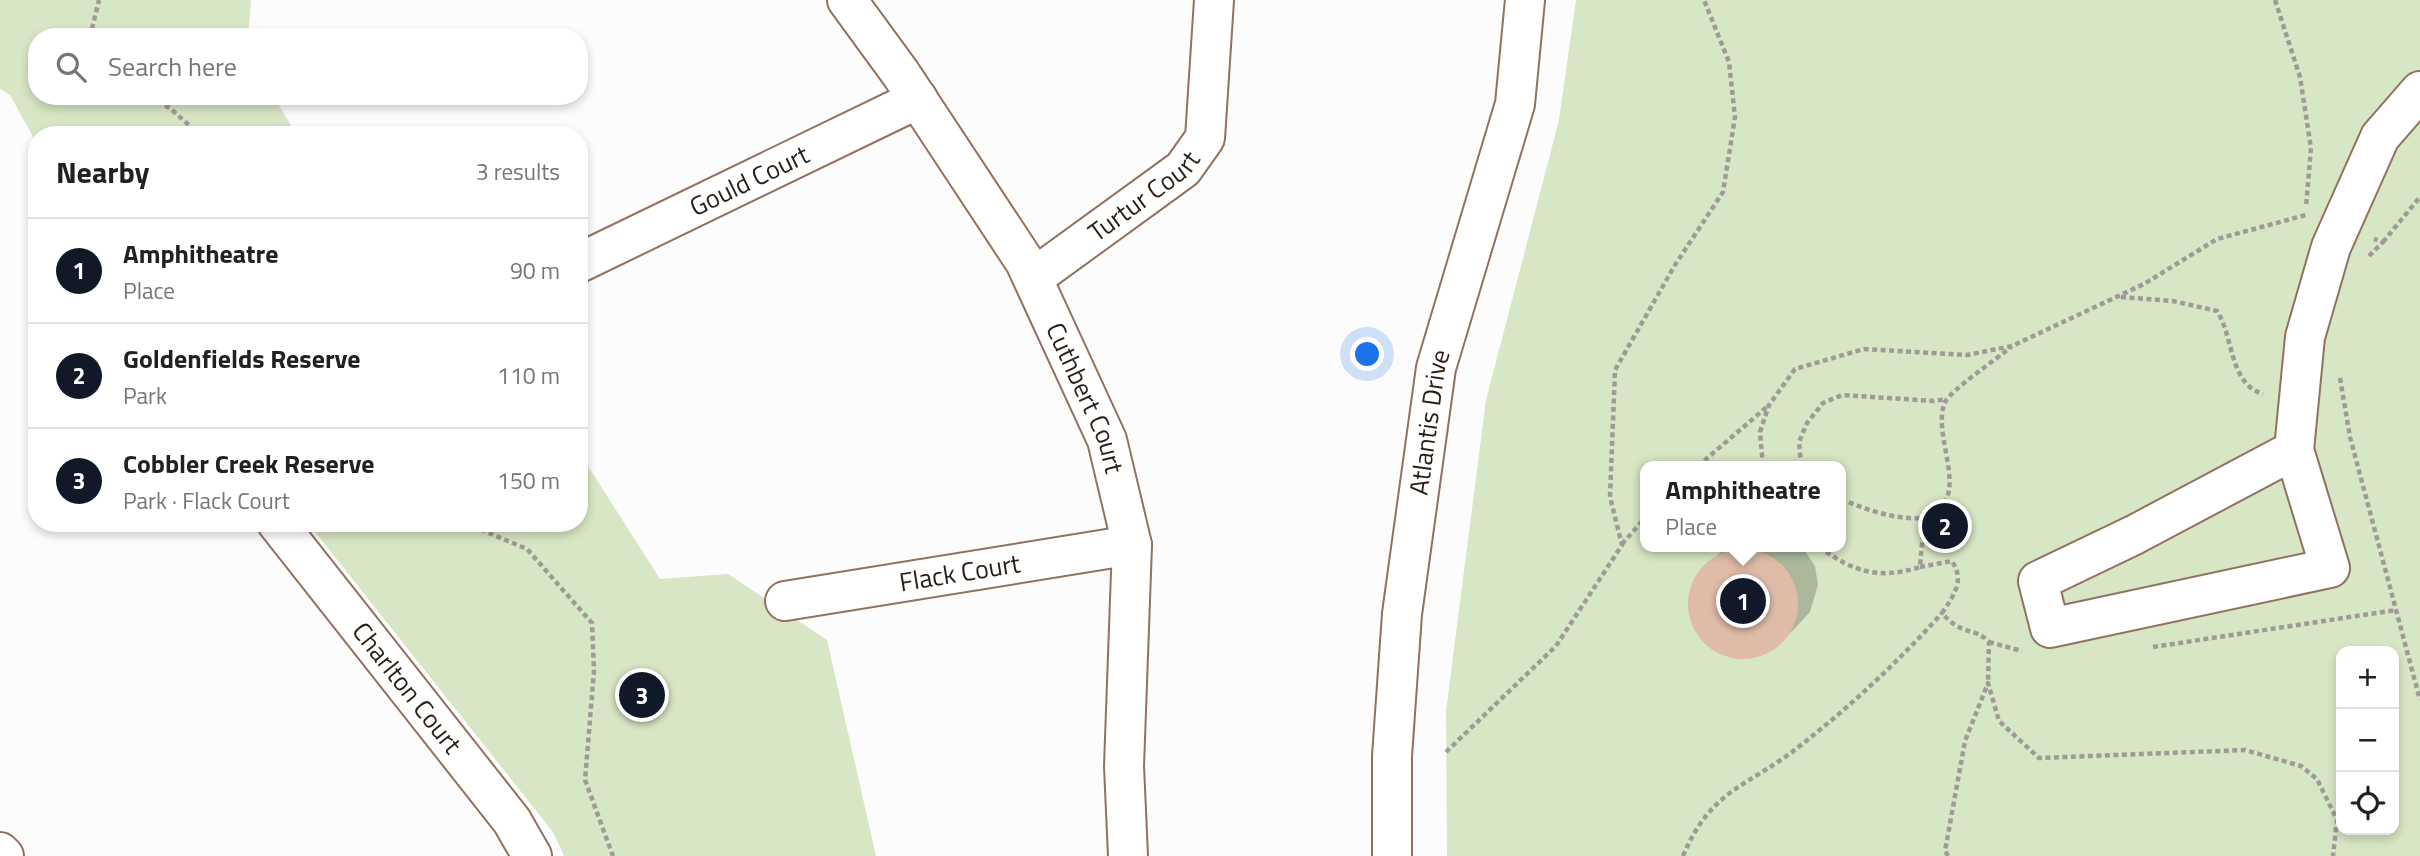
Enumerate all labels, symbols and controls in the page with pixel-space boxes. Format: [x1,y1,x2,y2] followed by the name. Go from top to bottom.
[28,28,588,105] search box
[108,47,237,86] text: Search here
[52,48,90,86] icon: search
[683,135,815,226] street label: Gould Court
[1080,142,1209,251] street label: Turtur Court
[56,149,149,195] text: Nearby
[476,154,560,189] text: 3 results
[123,234,278,273] text: Amphitheatre
[73,253,85,288] text: 1
[510,253,560,288] text: 90 m
[123,273,175,308] text: Place
[1036,316,1134,477] street label: Cuthbert Court
[1350,337,1384,371] your location
[123,339,361,378] text: Goldenfields Reserve
[1399,344,1460,497] street label: Atlantis Drive
[73,358,85,393] text: 2
[497,358,560,393] text: 110 m
[123,378,167,413] text: Park
[123,444,375,483] text: Cobbler Creek Reserve
[1640,461,1846,552] popup
[73,463,85,498] text: 3
[497,463,560,498] text: 150 m
[1665,470,1821,509] text: Amphitheatre
[123,483,290,518] text: Park · Flack Court
[1922,500,1968,552] pin: 2
[1665,509,1717,544] text: Place
[896,543,1023,601] street label: Flack Court
[1720,575,1766,627] pin: 1
[343,613,472,762] street label: Charlton Court
[2336,646,2399,835] map controls
[2336,646,2399,709] button: +
[619,669,665,721] pin: 3
[2336,709,2399,772] button: −
[2336,772,2399,835] button: locate

